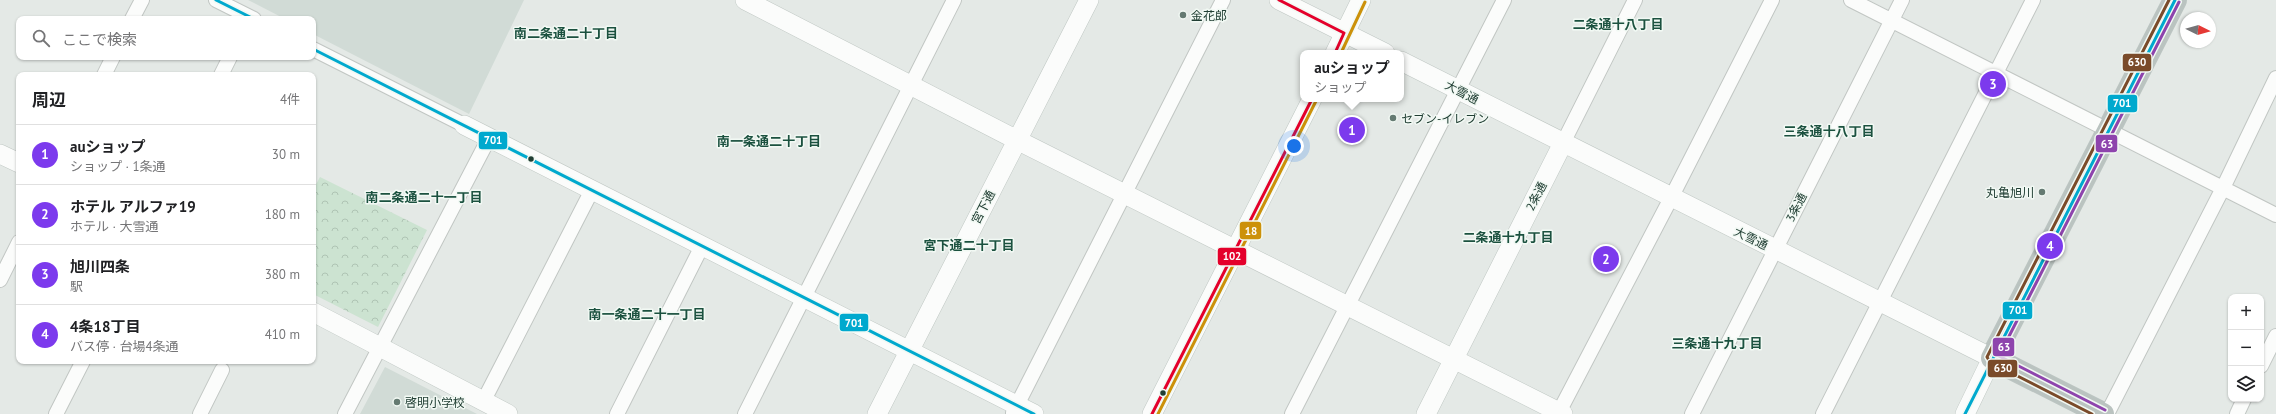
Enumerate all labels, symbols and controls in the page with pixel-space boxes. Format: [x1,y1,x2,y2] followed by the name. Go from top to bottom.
[1191,8,1227,23] place label: 金花郎
[1178,10,1188,20] marker: 金花郎
[2180,12,2216,48] north arrow
[16,16,316,60] search box
[1572,16,1664,33] district label: 二条通十八丁目
[514,25,618,42] district label: 南二条通二十丁目
[30,27,52,49] icon: search
[62,30,137,49] text: ここで検索
[1300,50,1404,102] popup
[2122,53,2152,72] line badge: 630
[2128,55,2146,69] text: 630
[1314,58,1390,77] text: auショップ
[1980,69,2006,99] pin: 3
[1443,77,1481,107] street label: 大雪通
[1314,79,1366,96] text: ショップ
[32,89,66,111] text: 周辺
[280,91,300,108] text: 4件
[2107,94,2138,113] line badge: 701
[2113,96,2131,110] text: 701
[1401,111,1489,126] place label: セブン-イレブン
[1388,113,1398,123] marker: セブン-イレブン
[1339,115,1365,145] pin: 1
[1783,123,1875,140] district label: 三条通十八丁目
[478,131,508,150] line badge: 701
[484,133,502,147] text: 701
[717,133,821,150] district label: 南一条通二十丁目
[2095,134,2118,153] line badge: 63
[1284,136,1304,156] your location
[70,137,146,156] text: auショップ
[2101,137,2113,151] text: 63
[41,146,49,163] text: 1
[272,146,300,163] text: 30 m
[526,154,536,164] unlabelled marker
[70,158,166,175] text: ショップ · 1条通
[1522,179,1550,213] street label: 2条通
[1986,185,2034,200] place label: 丸亀旭川
[2037,187,2047,197] marker: 丸亀旭川
[968,188,998,226] street label: 宮下通
[365,189,483,206] district label: 南二条通二十一丁目
[1782,190,1810,224] street label: 3条通
[70,197,196,216] text: ホテル アルファ19
[41,206,49,223] text: 2
[265,206,300,223] text: 180 m
[70,218,158,235] text: ホテル · 大雪通
[1239,221,1262,240] line badge: 18
[1732,223,1770,253] street label: 大雪通
[1245,224,1257,238] text: 18
[1462,229,1554,246] district label: 二条通十九丁目
[2037,231,2063,261] pin: 4
[923,237,1015,254] district label: 宮下通二十丁目
[1593,244,1619,274] pin: 2
[1217,247,1247,266] line badge: 102
[1223,249,1241,263] text: 102
[70,257,130,276] text: 旭川四条
[41,266,49,283] text: 3
[265,266,300,283] text: 380 m
[70,278,83,295] text: 駅
[2228,294,2264,402] map controls
[2228,294,2264,330] button: +
[2002,301,2033,320] line badge: 701
[2009,303,2027,317] text: 701
[588,306,706,323] district label: 南一条通二十一丁目
[839,313,869,332] line badge: 701
[845,316,863,330] text: 701
[70,317,141,336] text: 4条18丁目
[41,326,49,343] text: 4
[265,326,300,343] text: 410 m
[2228,330,2264,366] button: −
[1671,335,1763,352] district label: 三条通十九丁目
[1992,337,2015,357] line badge: 63
[70,338,179,355] text: バス停 · 台場4条通
[1998,340,2010,354] text: 63
[1987,359,2018,378] line badge: 630
[1994,361,2012,375] text: 630
[2228,366,2264,402] button: layers
[1158,388,1168,398] unlabelled marker
[405,395,465,410] place label: 啓明小学校
[392,397,402,407] marker: 啓明小学校

